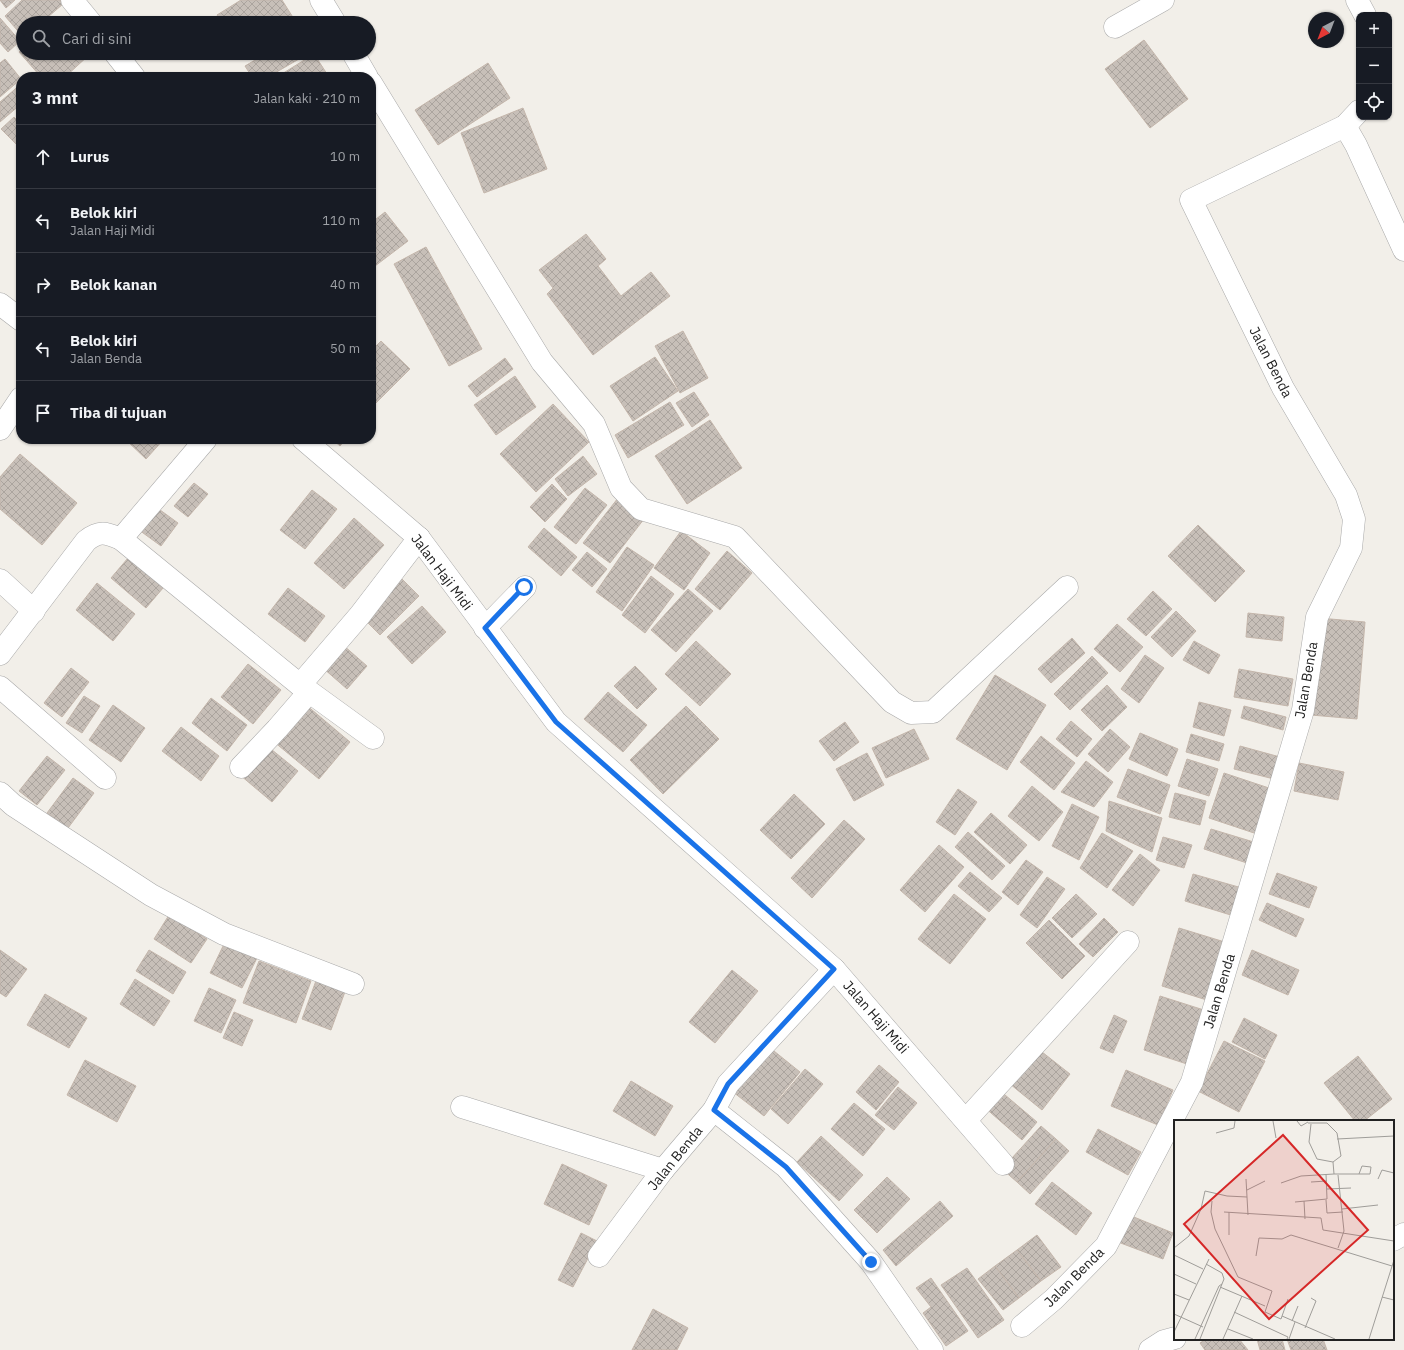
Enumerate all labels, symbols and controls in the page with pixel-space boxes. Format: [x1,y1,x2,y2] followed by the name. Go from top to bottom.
[1308,12,1344,48] north arrow
[1356,12,1392,120] map controls
[1356,12,1392,48] button: +
[16,16,376,60] search box
[30,27,52,49] icon: search
[62,29,131,48] text: Cari di sini
[1356,48,1392,84] button: −
[1356,84,1392,120] button: locate
[32,87,78,109] text: 3 mnt
[253,90,360,107] text: Jalan kaki · 210 m
[32,146,54,168] icon: ahead
[70,147,109,166] text: Lurus
[330,148,360,165] text: 10 m
[70,203,137,222] text: Belok kiri
[32,210,54,232] icon: left
[322,212,360,229] text: 110 m
[70,222,155,239] text: Jalan Haji Midi
[32,274,54,296] icon: right
[70,275,157,294] text: Belok kanan
[330,276,360,293] text: 40 m
[1245,323,1297,401] street label: Jalan Benda
[70,331,137,350] text: Belok kiri
[32,338,54,360] icon: left
[330,340,360,357] text: 50 m
[70,350,142,367] text: Jalan Benda
[32,402,54,424] icon: arrive
[70,403,167,422] text: Tiba di tujuan
[407,530,477,614] street label: Jalan Haji Midi
[515,578,533,596] route start
[1290,640,1322,720] street label: Jalan Benda
[1199,951,1239,1031] street label: Jalan Benda
[839,977,913,1057] street label: Jalan Haji Midi
[1174,1120,1394,1340] inset map
[644,1122,707,1194] street label: Jalan Benda
[1040,1243,1108,1311] street label: Jalan Benda
[862,1253,880,1271] route end

